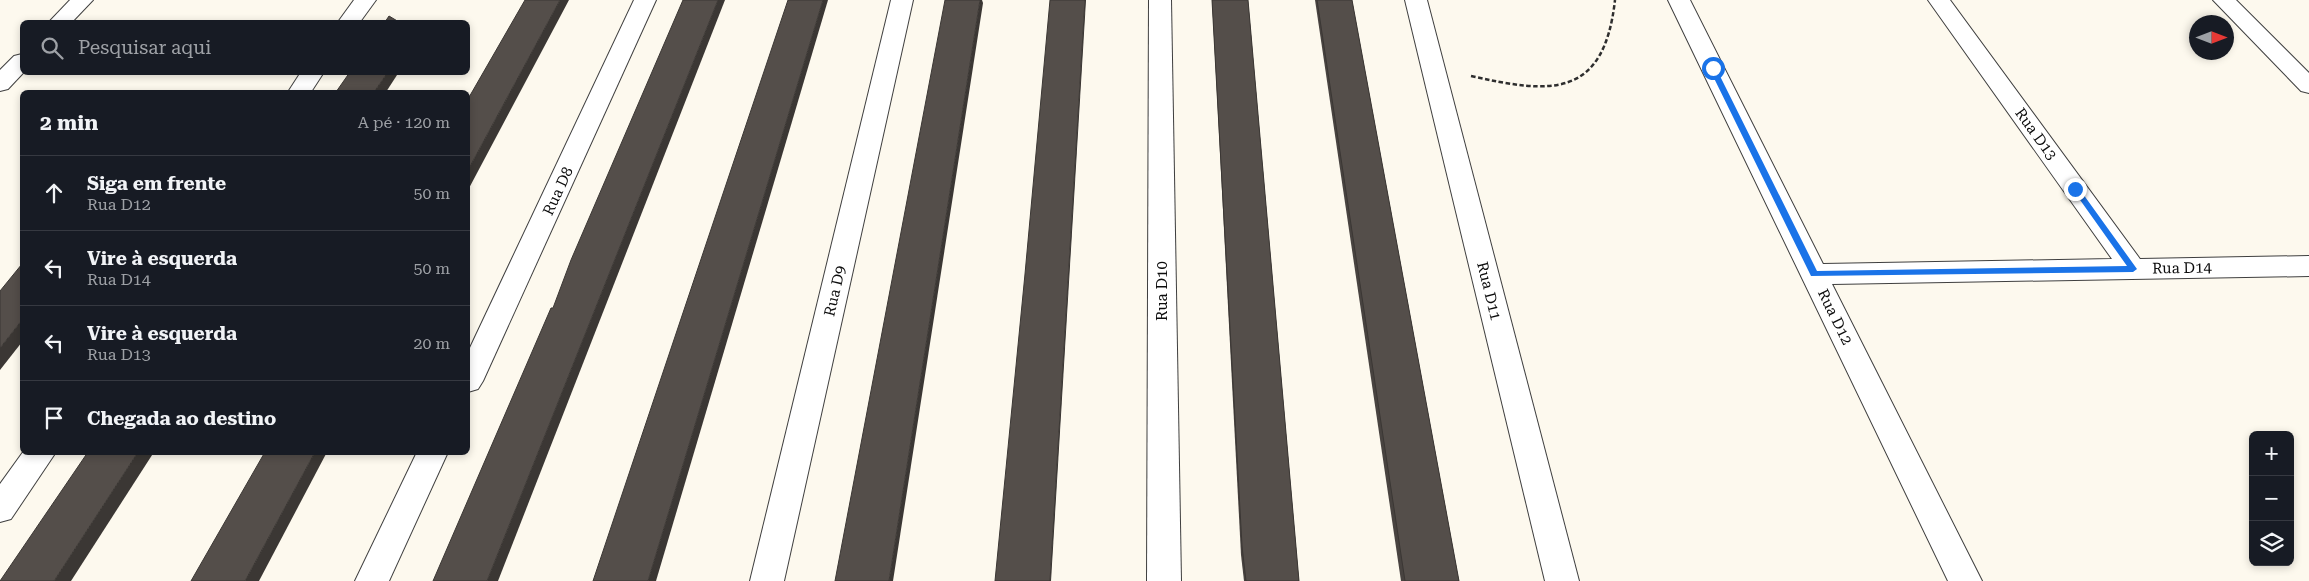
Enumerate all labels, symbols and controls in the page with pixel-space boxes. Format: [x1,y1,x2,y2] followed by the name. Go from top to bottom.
[2189,15,2234,60] north arrow
[20,20,470,75] search box
[38,34,66,62] icon: search
[78,36,211,59] text: Pesquisar aqui
[1702,57,1725,80] route start
[2011,105,2061,163] street label: Rua D13
[40,111,98,135] text: 2 min
[358,113,450,132] text: A pé · 120 m
[539,164,577,218] street label: Rua D8
[87,172,226,195] text: Siga em frente
[2064,178,2087,201] route end
[40,179,68,207] icon: ahead
[413,184,450,203] text: 50 m
[87,195,151,214] text: Rua D12
[87,247,237,270] text: Vire à esquerda
[40,254,68,282] icon: left
[2152,258,2213,278] street label: Rua D14
[413,259,450,278] text: 50 m
[1473,260,1505,322] street label: Rua D11
[1153,261,1171,321] street label: Rua D10
[820,264,850,318] street label: Rua D9
[87,270,151,289] text: Rua D14
[1814,286,1856,348] street label: Rua D12
[87,322,237,345] text: Vire à esquerda
[40,329,68,357] icon: left
[413,334,450,353] text: 20 m
[87,345,151,364] text: Rua D13
[40,404,68,432] icon: arrive
[87,407,276,430] text: Chegada ao destino
[2249,431,2294,566] map controls
[2249,431,2294,476] button: +
[2249,476,2294,521] button: −
[2249,521,2294,566] button: layers

